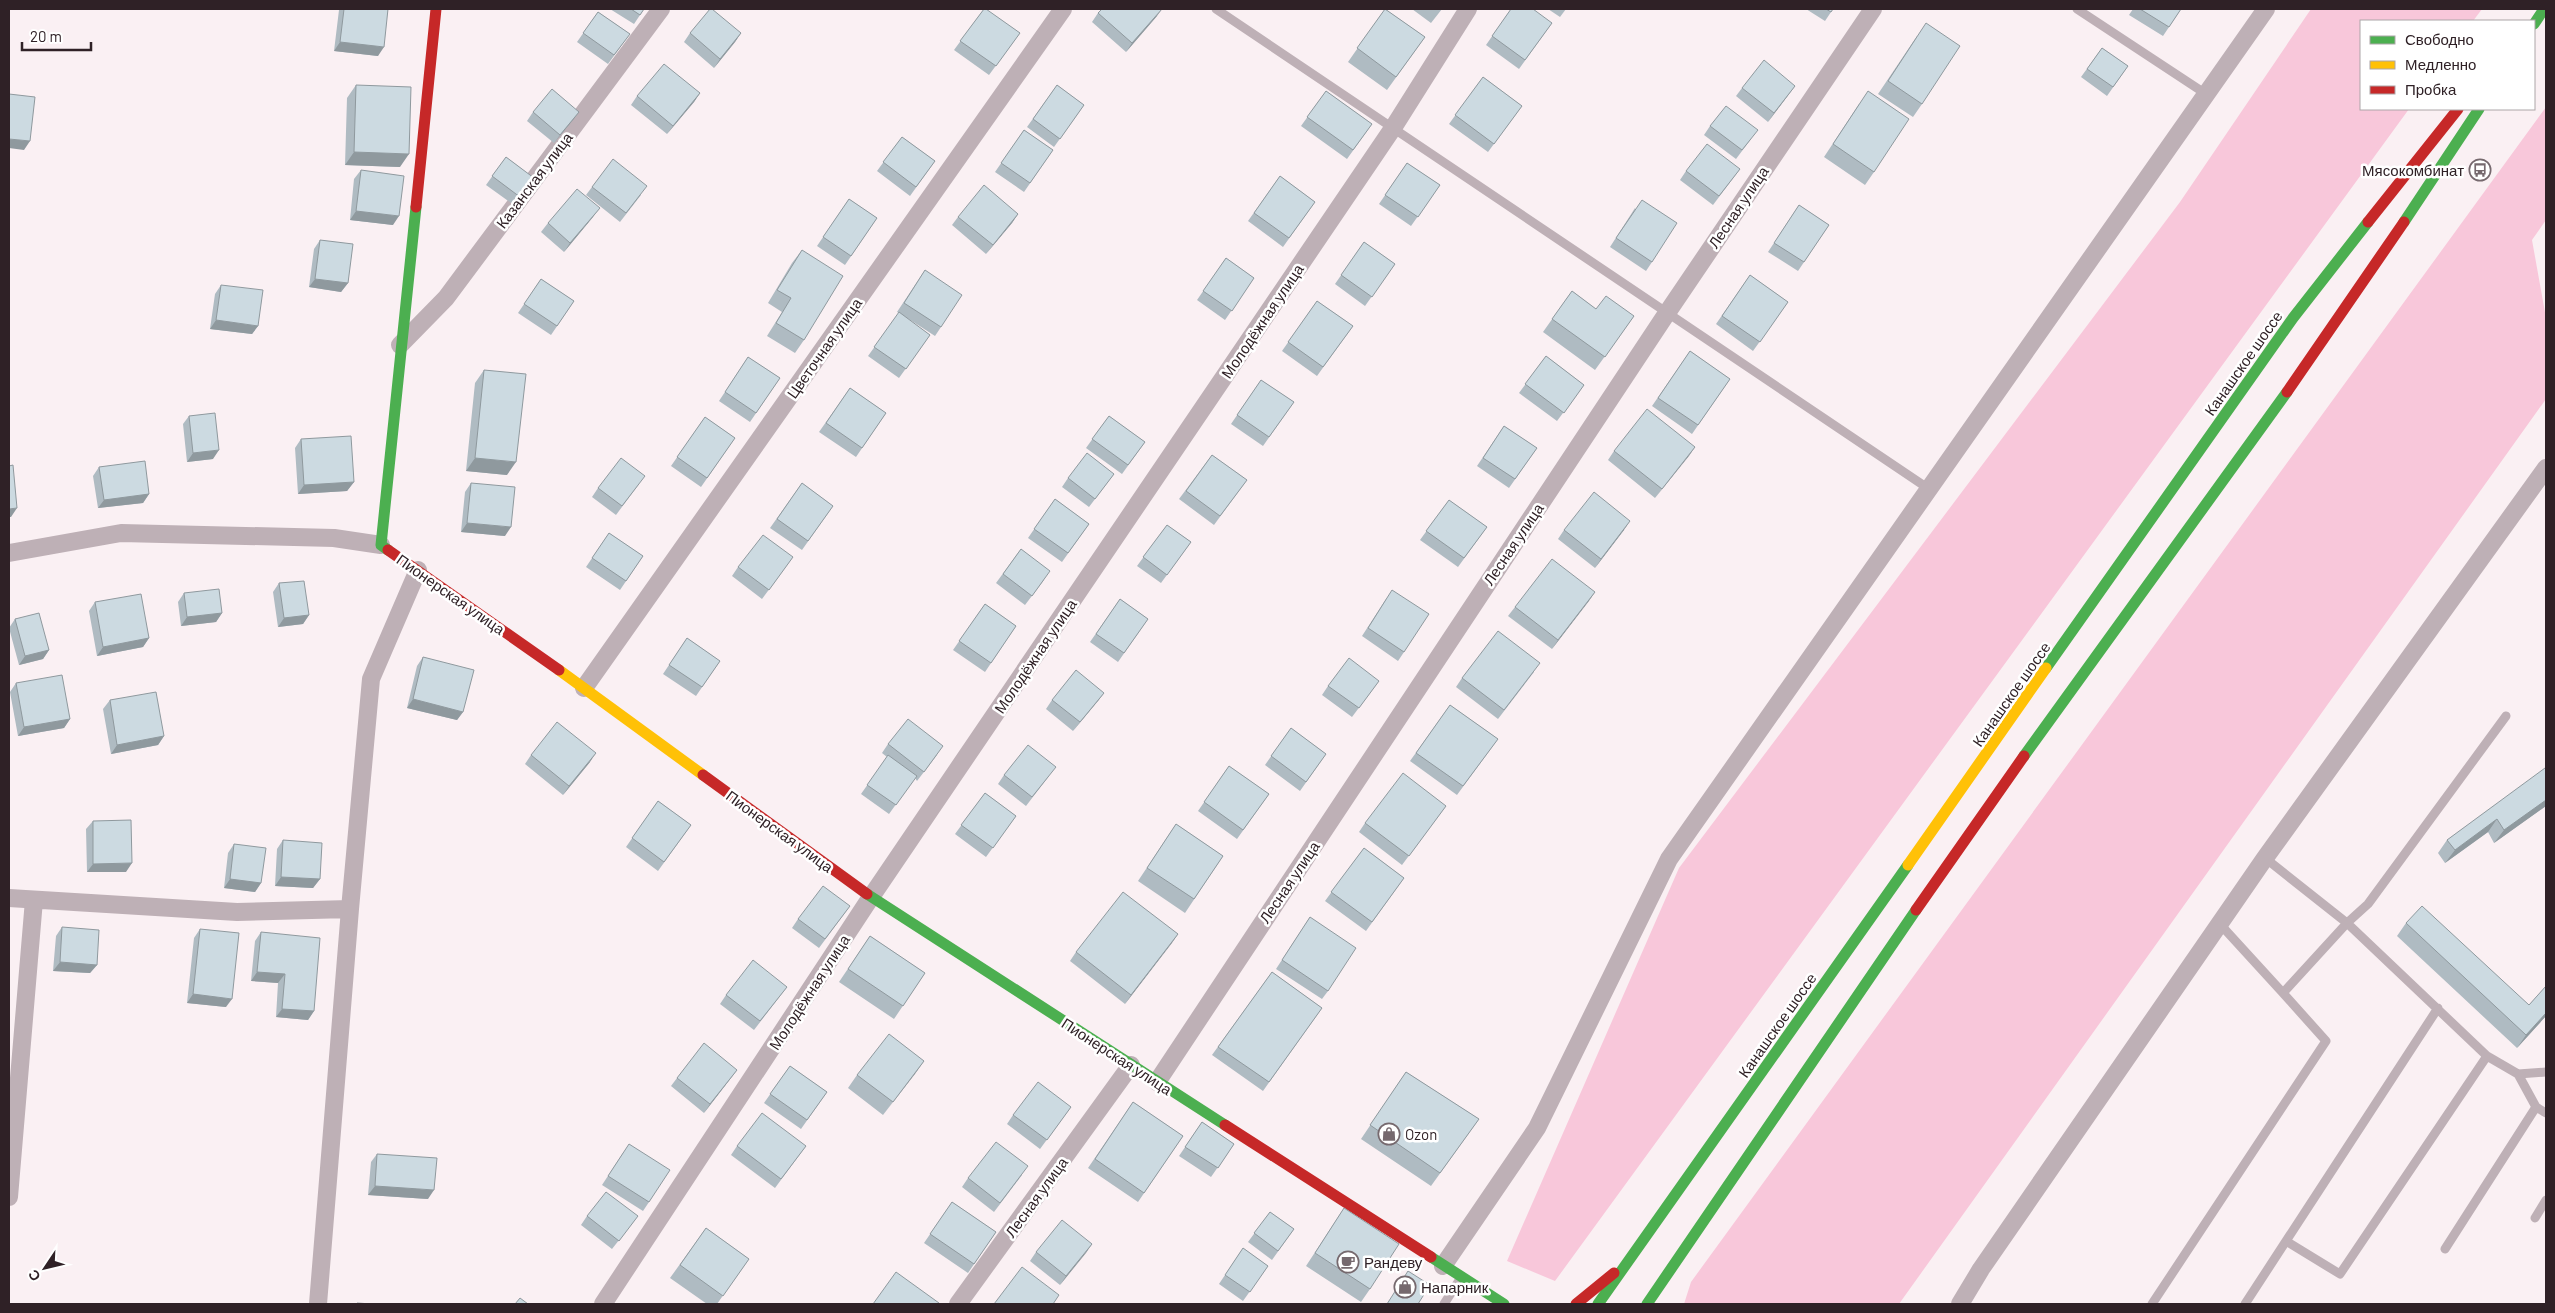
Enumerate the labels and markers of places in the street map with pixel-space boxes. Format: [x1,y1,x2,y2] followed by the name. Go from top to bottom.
[2468,158,2492,182] bus stop icon: Мясокомбинат
[2362,161,2464,179] place label: Мясокомбинат
[1377,1122,1401,1146] shop icon: Ozon
[1405,1125,1437,1143] place label: Ozon
[1336,1250,1360,1274] cafe icon: Рандеву
[1364,1253,1423,1271] place label: Рандеву
[1393,1275,1417,1299] shop icon: Напарник
[1421,1278,1489,1296] place label: Напарник

